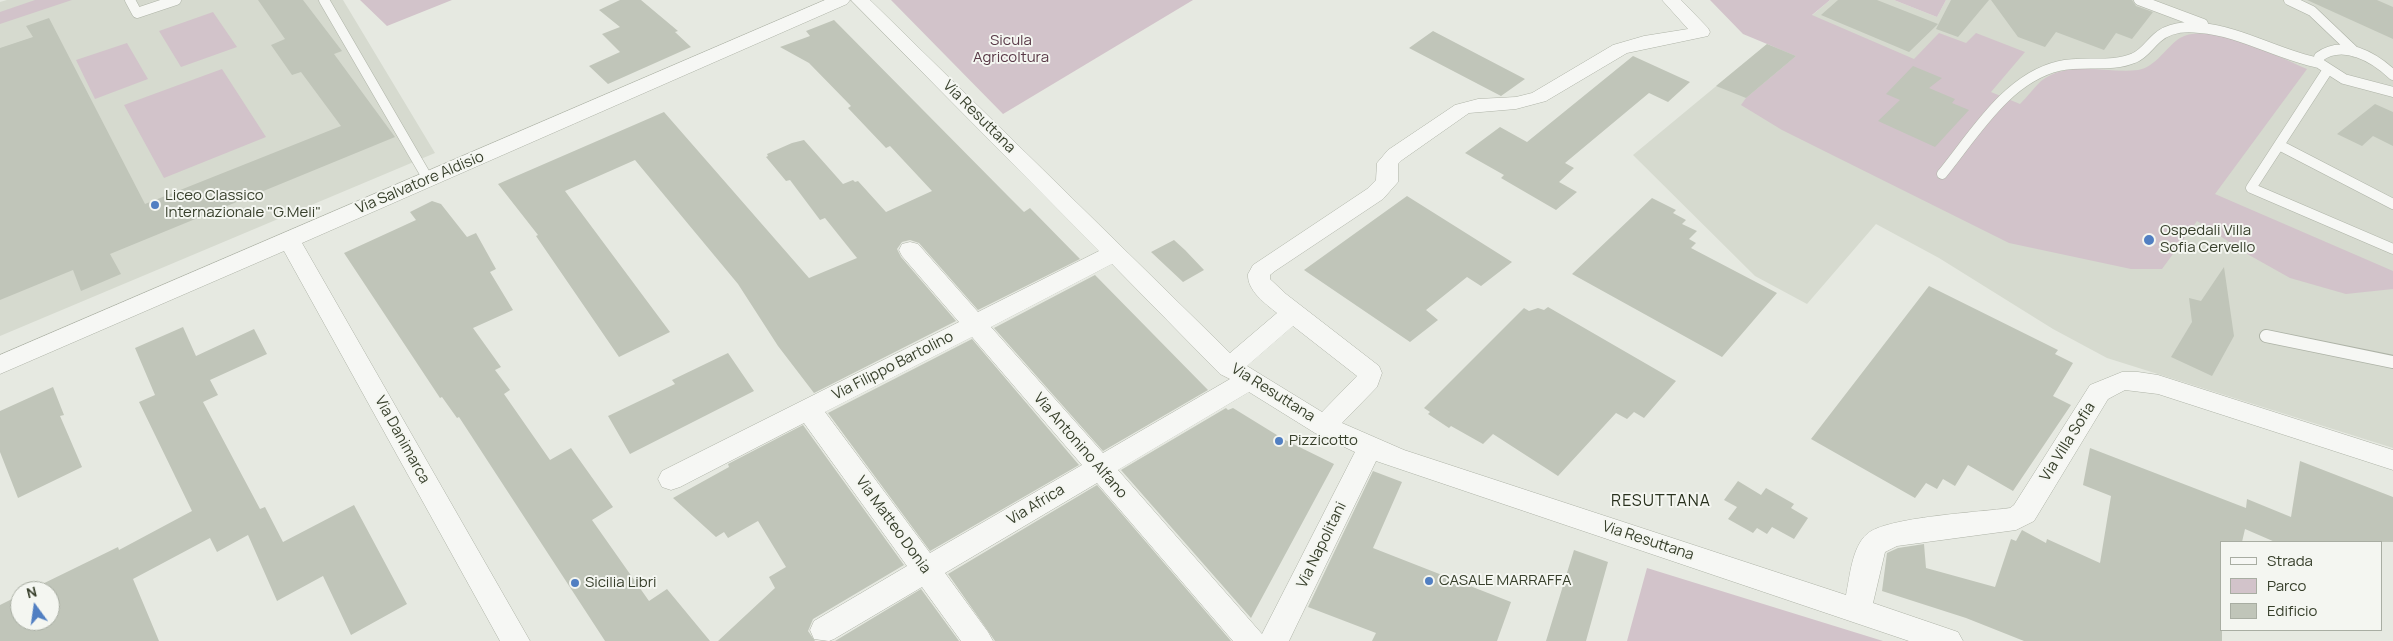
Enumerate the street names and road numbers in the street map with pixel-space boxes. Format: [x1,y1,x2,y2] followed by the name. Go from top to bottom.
[939,77,1019,157] street label: Via Resuttana
[353,148,487,218] street label: Via Salvatore Aldisio
[829,328,957,404] street label: Via Filippo Bartolino
[1228,360,1318,426] street label: Via Resuttana
[1029,390,1131,502] street label: Via Antonino Alfano
[371,393,433,487] street label: Via Danimarca
[2037,399,2099,485] street label: Via Villa Sofia
[852,473,934,577] street label: Via Matteo Donia
[1004,481,1068,529] street label: Via Africa
[1293,499,1351,591] street label: Via Napolitani
[1600,518,1696,564] street label: Via Resuttana

